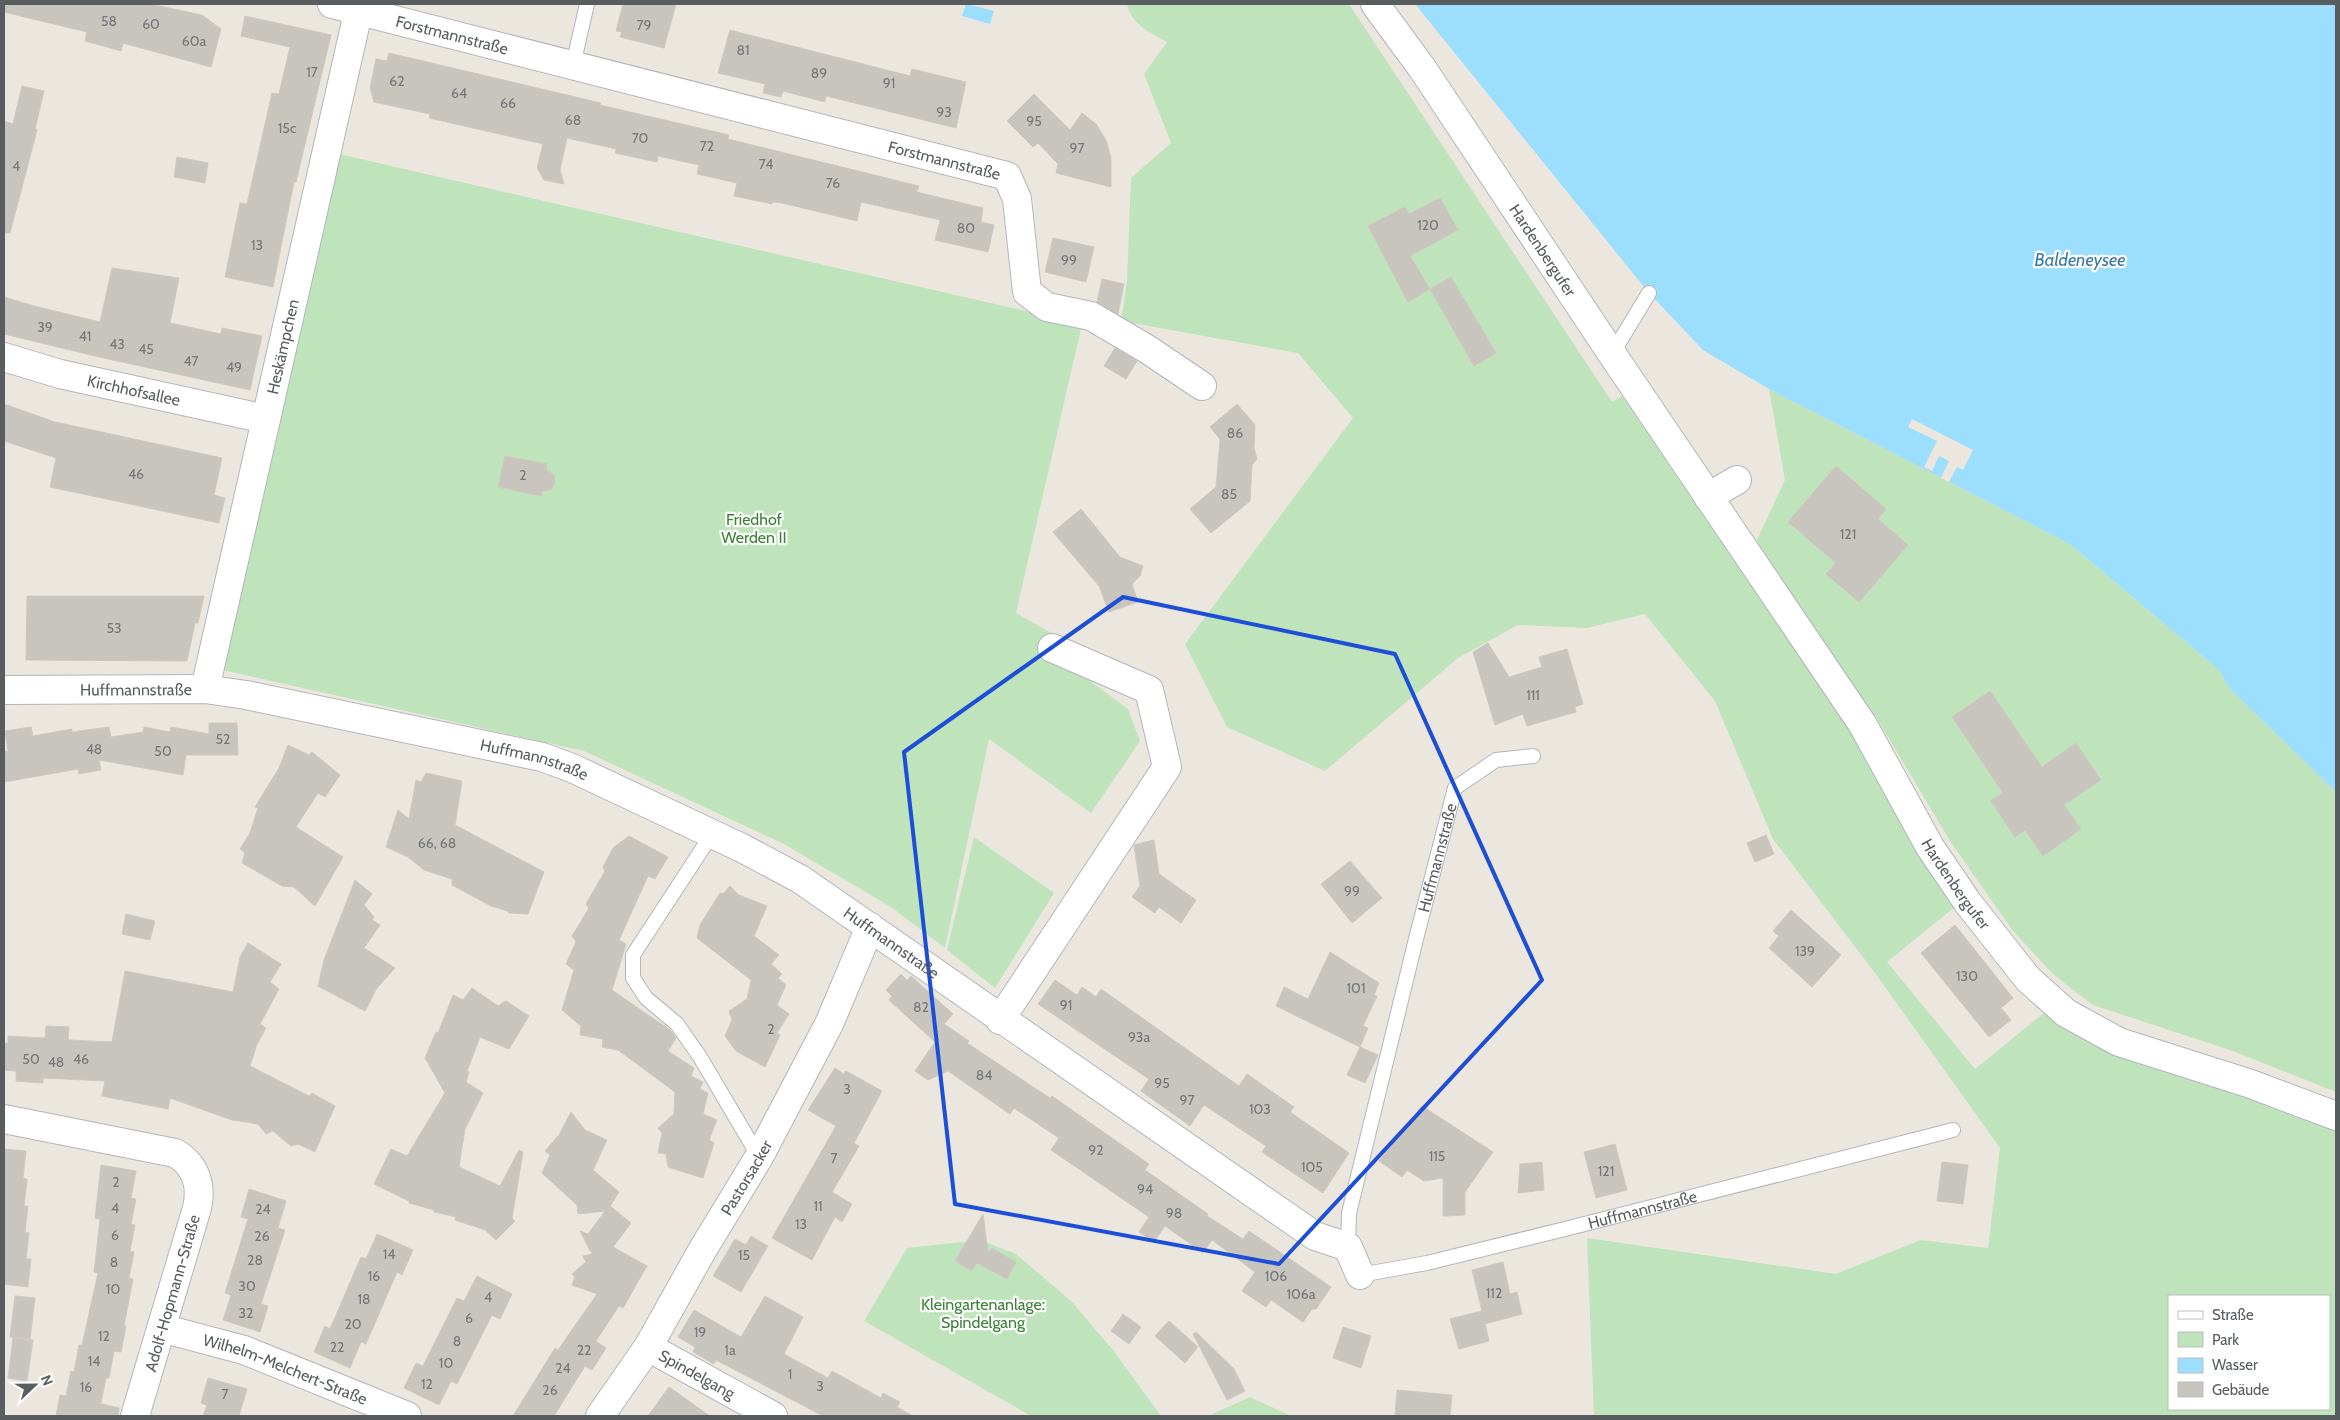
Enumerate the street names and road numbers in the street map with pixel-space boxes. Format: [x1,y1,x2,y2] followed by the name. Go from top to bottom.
[394,12,510,59] street label: Forstmannstraße
[886,137,1002,184] street label: Forstmannstraße
[1505,201,1580,301] street label: Hardenbergufer
[263,297,303,396] street label: Heskämpchen
[85,371,182,410] street label: Kirchhofsallee
[80,680,192,700] street label: Huffmannstraße
[479,735,591,784] street label: Huffmannstraße
[1414,801,1461,914] street label: Huffmannstraße
[1917,836,1995,934] street label: Hardenbergufer
[840,903,943,983] street label: Huffmannstraße
[717,1136,777,1219] street label: Pastorsacker
[1586,1187,1699,1233] street label: Huffmannstraße
[141,1213,204,1374] street label: Adolf-Hopmann-Straße
[201,1331,370,1409] street label: Wilhelm-Melchert-Straße
[655,1346,739,1404] street label: Spindelgang

